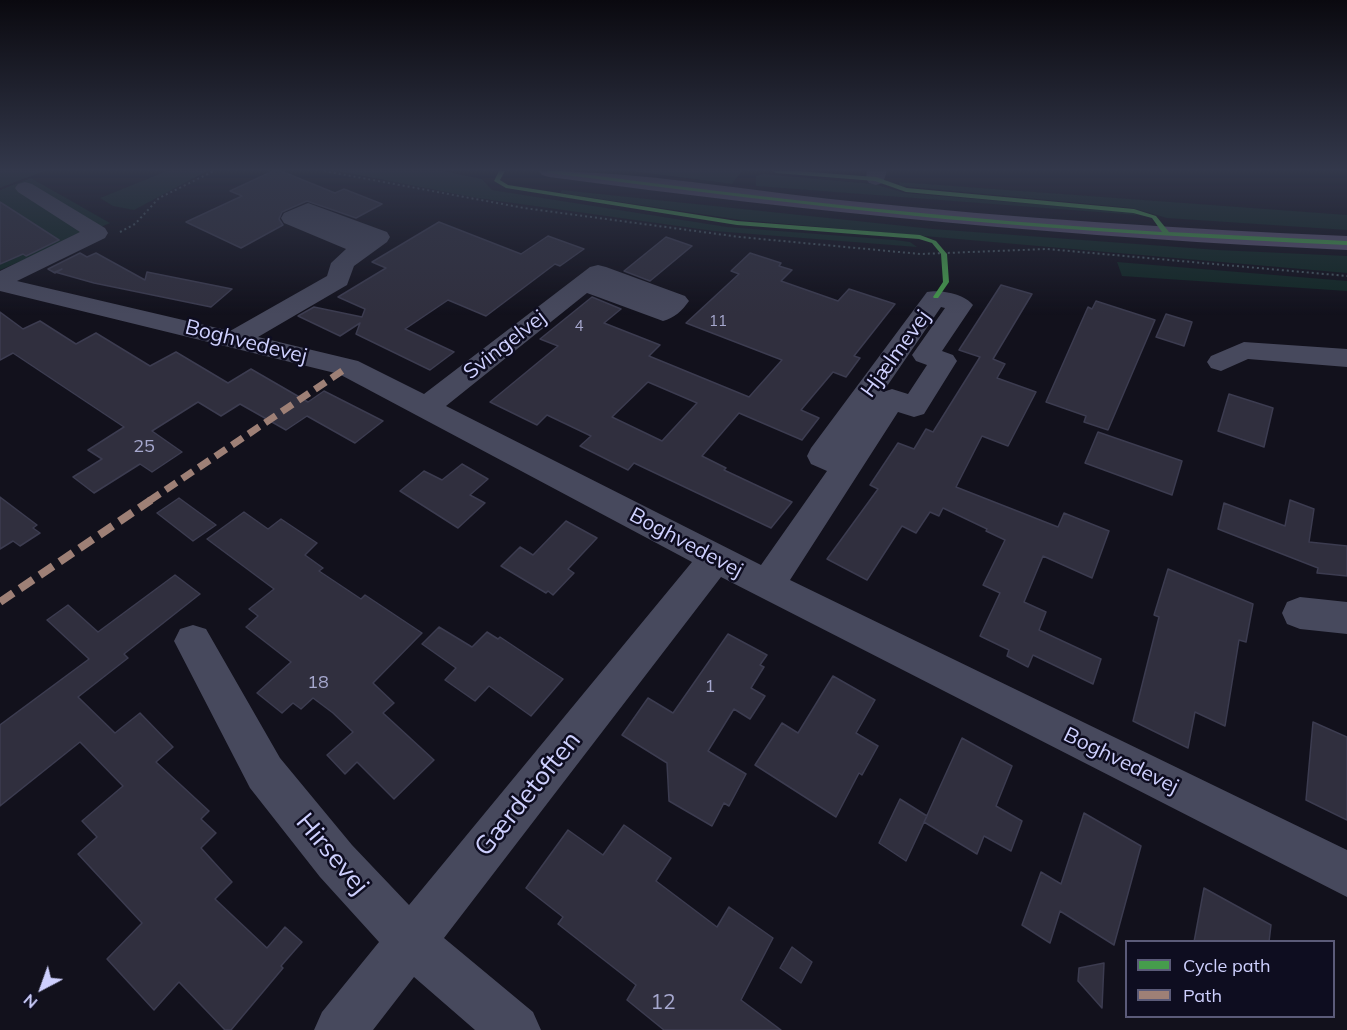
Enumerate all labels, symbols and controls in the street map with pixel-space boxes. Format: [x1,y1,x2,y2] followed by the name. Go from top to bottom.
[459,305,551,385] street label: Svingelvej
[856,305,936,403] street label: Hjælmevej
[709,312,727,330] house number: 11
[182,315,310,369] street label: Boghvedevej
[575,317,583,335] house number: 4
[133,436,155,458] house number: 25
[625,503,747,583] street label: Boghvedevej
[307,672,329,694] house number: 18
[705,676,715,698] house number: 1
[1059,722,1183,800] street label: Boghvedevej
[468,725,588,863] street label: Gærdetoften
[289,807,375,901] street label: Hirsevej
[1125,940,1335,1018] legend
[1183,954,1270,977] text: Cycle path
[12,958,72,1018] north arrow
[1183,984,1222,1007] text: Path
[19,990,41,1013] text: N
[650,990,676,1016] house number: 12

